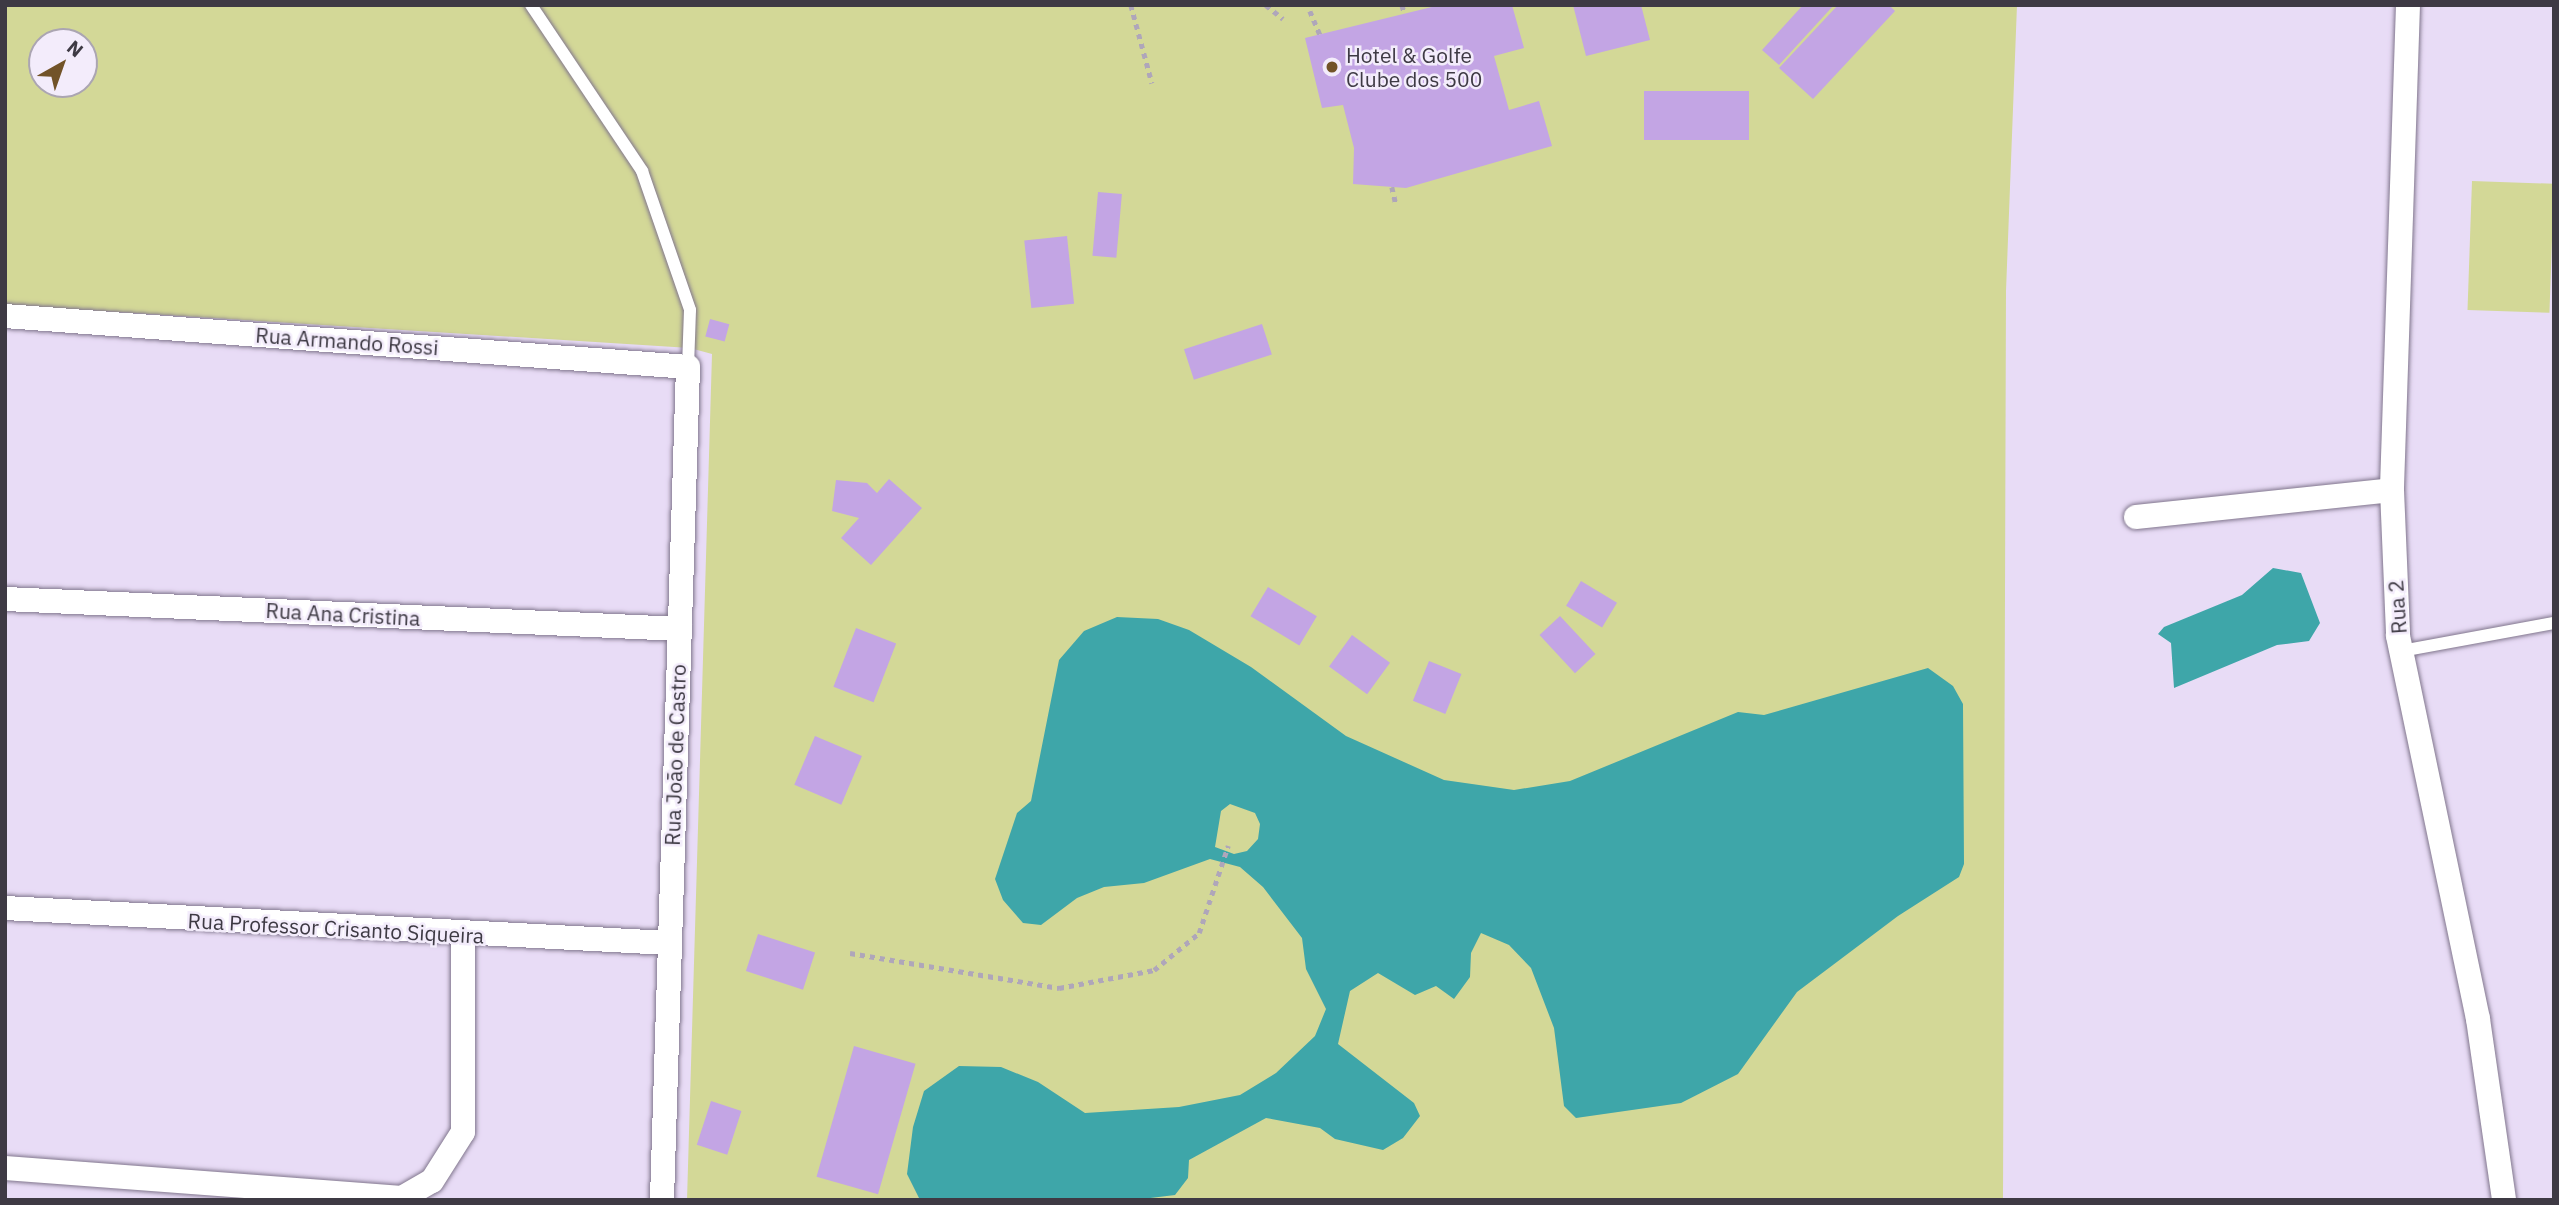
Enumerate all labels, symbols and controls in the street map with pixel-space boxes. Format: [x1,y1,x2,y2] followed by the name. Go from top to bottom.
[28,28,98,98] north arrow
[62,35,88,62] text: N
[1346,42,1482,92] place label: Hotel & Golfe Clube dos 500
[1324,59,1340,75] marker: Hotel & Golfe Clube dos 500
[255,322,439,360] street label: Rua Armando Rossi
[2383,579,2411,635] street label: Rua 2
[265,597,421,631] street label: Rua Ana Cristina
[659,664,691,846] street label: Rua João de Castro
[187,908,485,948] street label: Rua Professor Crisanto Siqueira

